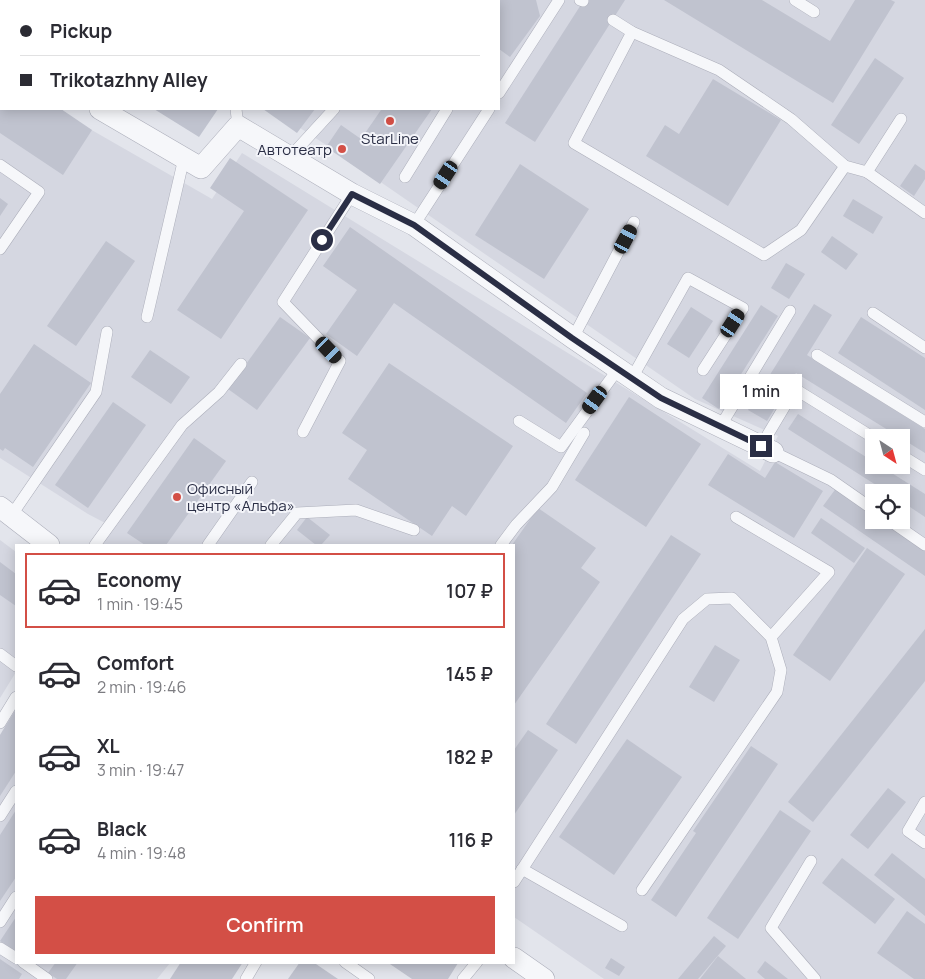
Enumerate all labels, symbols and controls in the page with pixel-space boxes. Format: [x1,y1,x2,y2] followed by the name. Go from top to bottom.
[50,18,112,44] text: Pickup
[50,67,208,93] text: Trikotazhny Alley
[384,115,396,127] marker: StarLine
[361,128,419,149] place label: StarLine
[257,139,332,160] place label: Автотеатр
[336,143,348,155] marker: Автотеатр
[431,158,460,192] car
[612,222,639,256] car
[311,229,333,251] route start
[718,306,747,340] car
[313,334,344,366] car
[720,374,802,408] callout: 1 min
[742,380,780,402] text: 1 min
[580,383,609,417] car
[865,429,910,474] north arrow
[865,429,910,529] map controls
[750,435,772,457] route end
[187,478,295,516] place label: Офисный центр «Альфа»
[865,484,910,529] button: locate
[171,491,183,503] marker: Офисный центр «Альфа»
[97,567,181,593] text: Economy
[37,568,82,613] icon: car
[446,578,493,604] text: 107 ₽
[97,593,183,615] text: 1 min · 19:45
[97,650,174,676] text: Comfort
[37,651,82,696] icon: car
[446,661,493,687] text: 145 ₽
[97,676,186,698] text: 2 min · 19:46
[97,733,120,759] text: XL
[37,734,82,779] icon: car
[446,744,493,770] text: 182 ₽
[97,759,184,781] text: 3 min · 19:47
[97,816,146,842] text: Black
[37,817,82,862] icon: car
[448,827,493,853] text: 116 ₽
[97,842,186,864] text: 4 min · 19:48
[35,896,495,954] button: Confirm

